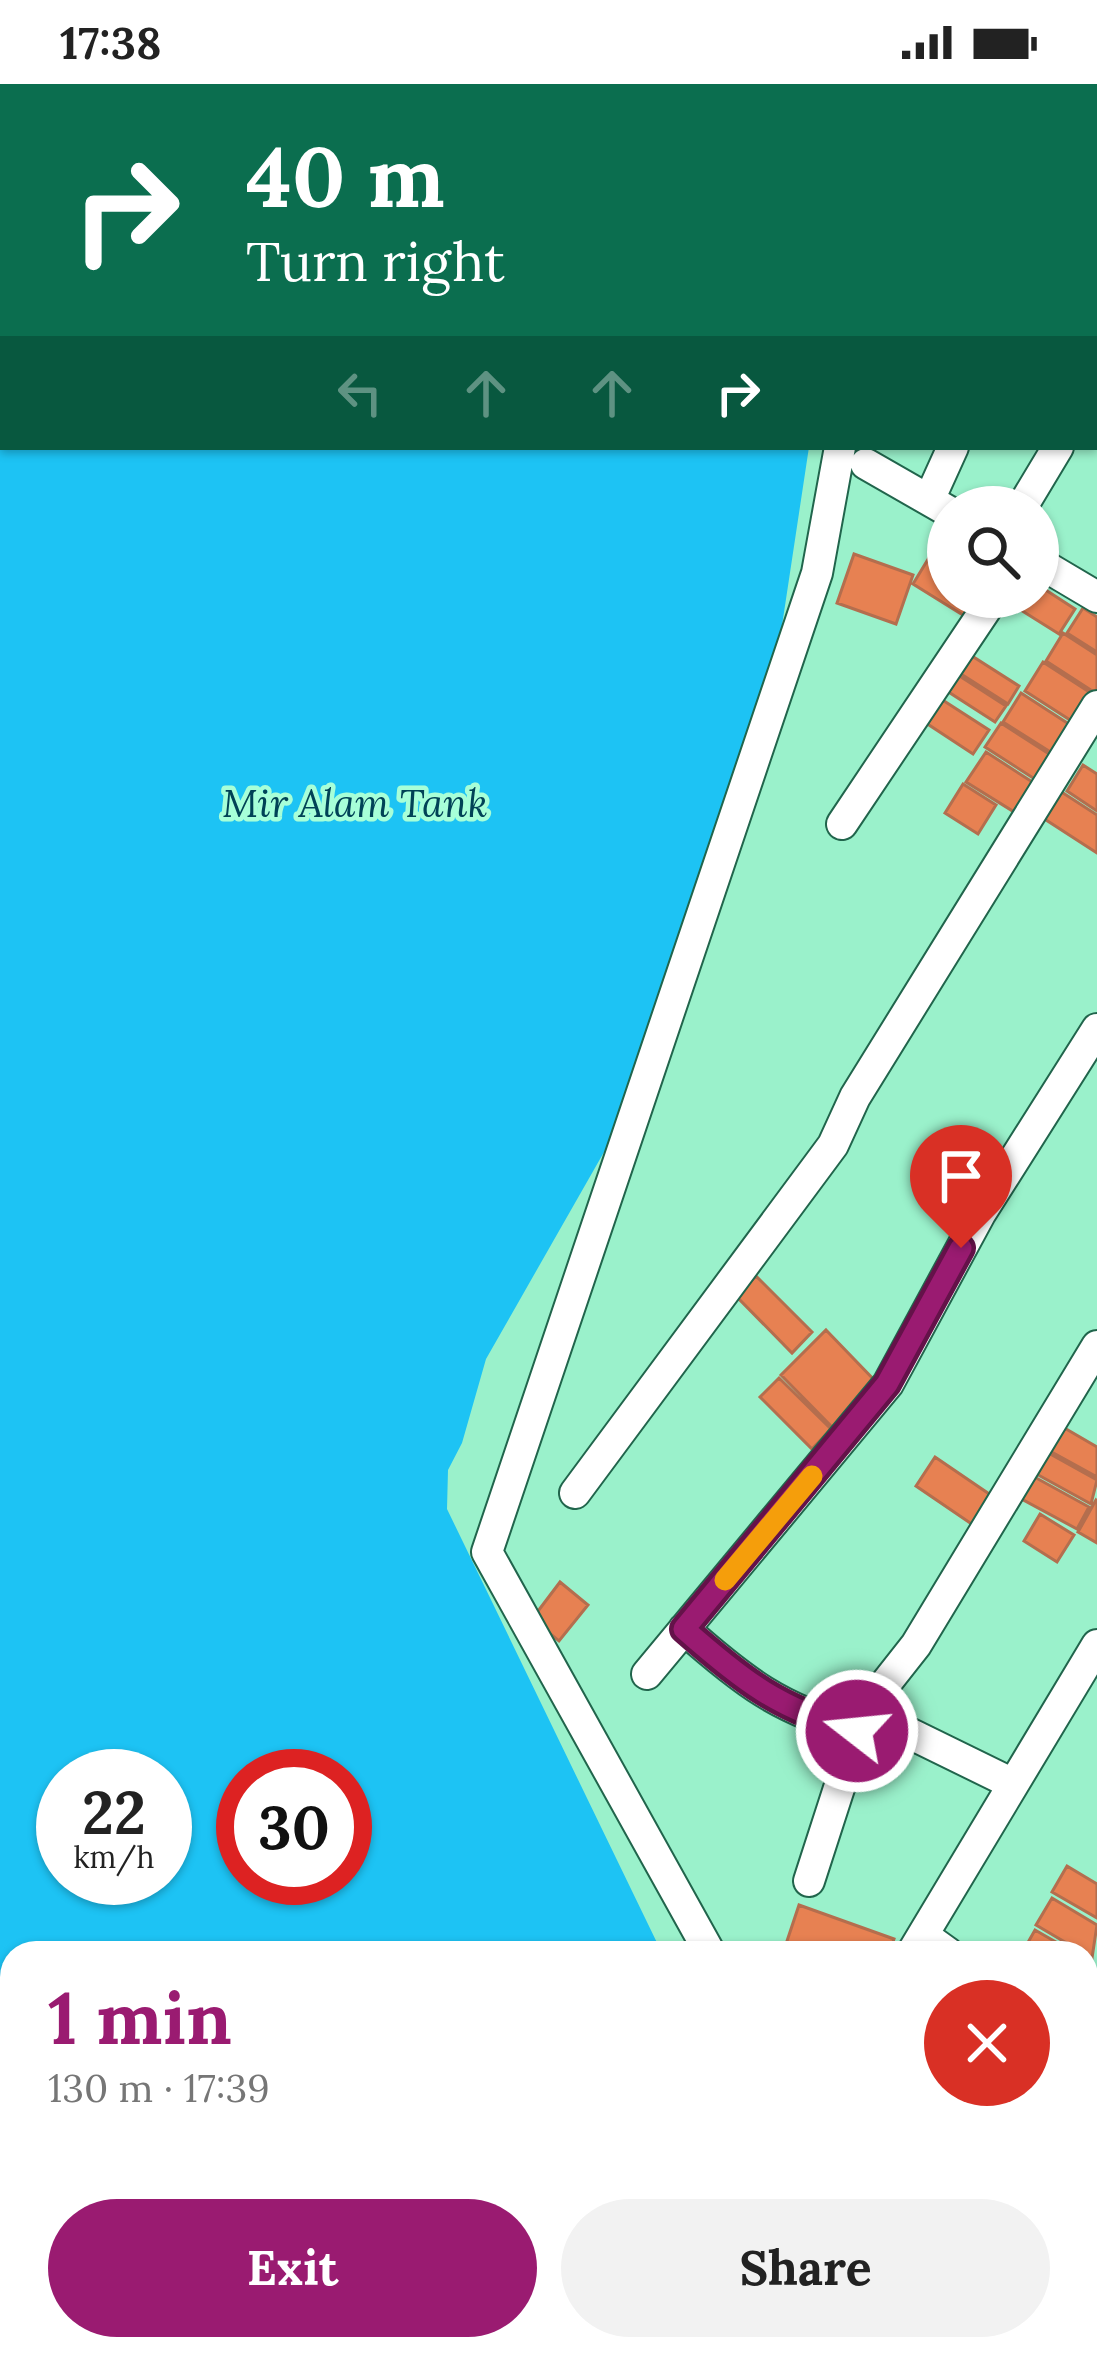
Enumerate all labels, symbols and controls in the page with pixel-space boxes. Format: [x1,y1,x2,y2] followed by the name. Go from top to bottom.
[60,14,162,71] text: 17:38
[246,122,445,230] text: 40 m
[48,132,204,288] icon: right
[246,227,505,296] text: Turn right
[327,360,393,426] icon: left
[453,360,519,426] icon: ahead
[579,360,645,426] icon: ahead
[705,360,771,426] icon: right
[927,486,1059,618] map controls
[927,486,1059,618] button: search
[222,778,488,828] water label: Mir Alam Tank
[910,1125,1012,1248] pin
[928,1143,994,1209] icon: arrive
[794,1668,920,1794] position arrow
[216,1749,372,1905] speed limit sign: 30
[82,1774,146,1850] text: 22
[73,1838,155,1876] text: km/h
[48,1972,232,2064] text: 1 min
[924,1980,1050,2106] button: close
[48,2063,270,2113] text: 130 m · 17:39
[48,2199,537,2337] button: Exit
[561,2199,1050,2337] button: Share

